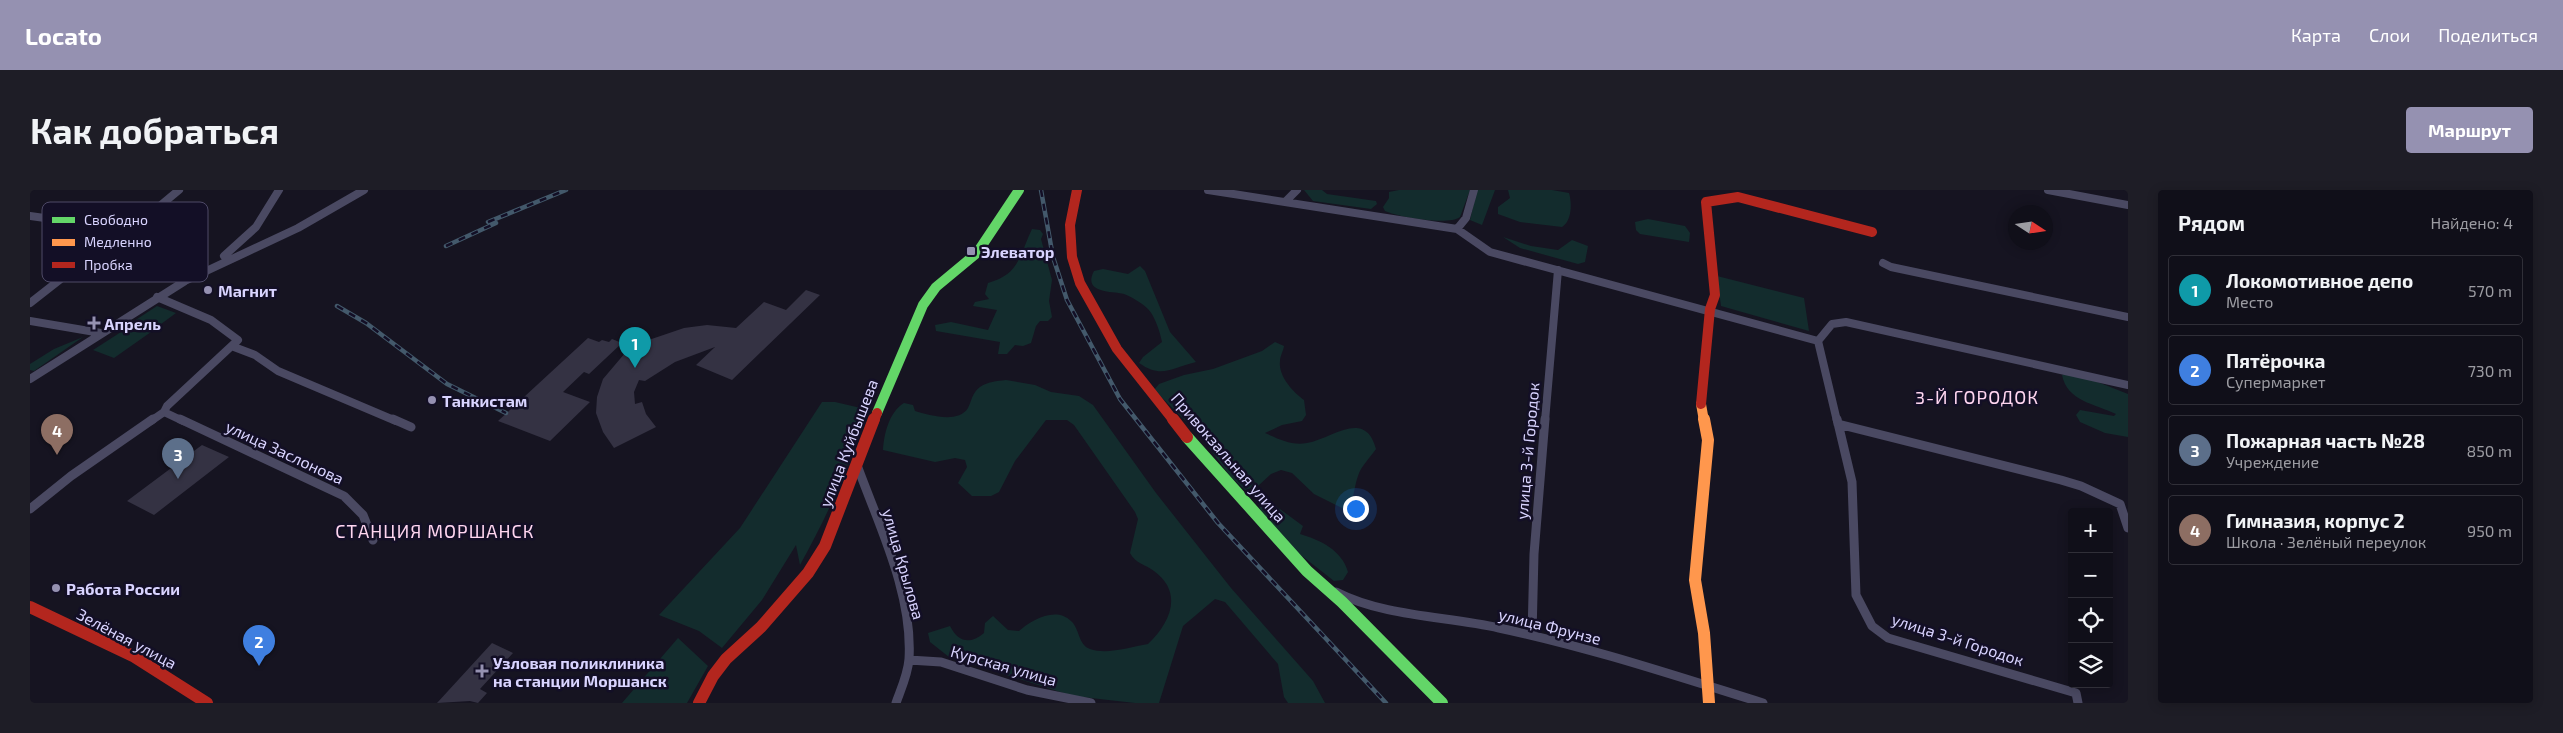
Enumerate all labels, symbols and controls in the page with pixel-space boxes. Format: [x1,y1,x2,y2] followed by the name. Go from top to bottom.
[25,21,102,50] text: Locato
[2291,24,2341,46] text: Карта
[2369,24,2410,46] text: Слои
[2438,24,2538,46] text: Поделиться
[2406,107,2533,153] button: Маршрут
[30,109,279,151] text: Как добраться
[42,202,208,282] legend
[2008,205,2053,250] north arrow
[2178,210,2245,235] text: Рядом
[84,211,148,228] text: Свободно
[2430,213,2513,232] text: Найдено: 4
[84,233,152,250] text: Медленно
[981,242,1055,261] place label: Элеватор
[965,245,977,257] marker: Элеватор
[84,256,133,273] text: Пробка
[2226,269,2413,292] text: Локомотивное депо
[218,281,277,300] place label: Магнит
[2192,281,2198,300] text: 1
[2468,281,2512,300] text: 570 m
[202,284,214,296] marker: Магнит
[2226,292,2273,311] text: Место
[104,314,161,333] place label: Апрель
[88,317,100,329] marker: Апрель
[619,327,651,368] pin: 1
[2226,349,2325,372] text: Пятёрочка
[2190,361,2200,380] text: 2
[2468,361,2512,380] text: 730 m
[2226,372,2325,391] text: Супермаркет
[815,376,882,510] street label: улица Куйбышева
[1512,381,1543,520] street label: улица 3-й Городок
[1915,386,2039,408] district label: 3-Й ГОРОДОК
[1167,388,1290,526] street label: Привокзальная улица
[442,391,527,410] place label: Танкистам
[426,394,438,406] marker: Танкистам
[41,414,73,455] pin: 4
[223,416,347,489] street label: улица Заслонова
[2226,429,2425,452] text: Пожарная часть №28
[162,438,194,479] pin: 3
[2190,441,2200,460] text: 3
[2466,441,2512,460] text: 850 m
[2226,452,2319,471] text: Учреждение
[1343,496,1369,522] your location
[878,506,929,622] street label: улица Крылова
[2068,508,2113,688] map controls
[2068,508,2113,553] button: +
[2226,509,2405,532] text: Гимназия, корпус 2
[335,520,535,542] district label: СТАНЦИЯ МОРШАНСК
[2190,521,2200,540] text: 4
[2467,521,2512,540] text: 950 m
[2226,532,2426,551] text: Школа · Зелёный переулок
[2068,553,2113,598] button: −
[66,579,180,598] place label: Работа России
[50,582,62,594] marker: Работа России
[2068,598,2113,643] button: locate
[73,604,180,673] street label: Зелёная улица
[1496,604,1603,649] street label: улица Фрунзе
[1889,609,2027,670] street label: улица 3-й Городок
[243,625,275,666] pin: 2
[948,641,1059,690] street label: Курская улица
[2068,643,2113,688] button: layers
[493,653,667,690] place label: Узловая поликлиника на станции Моршанск
[475,664,489,678] marker: Узловая поликлиника на станции Моршанск

